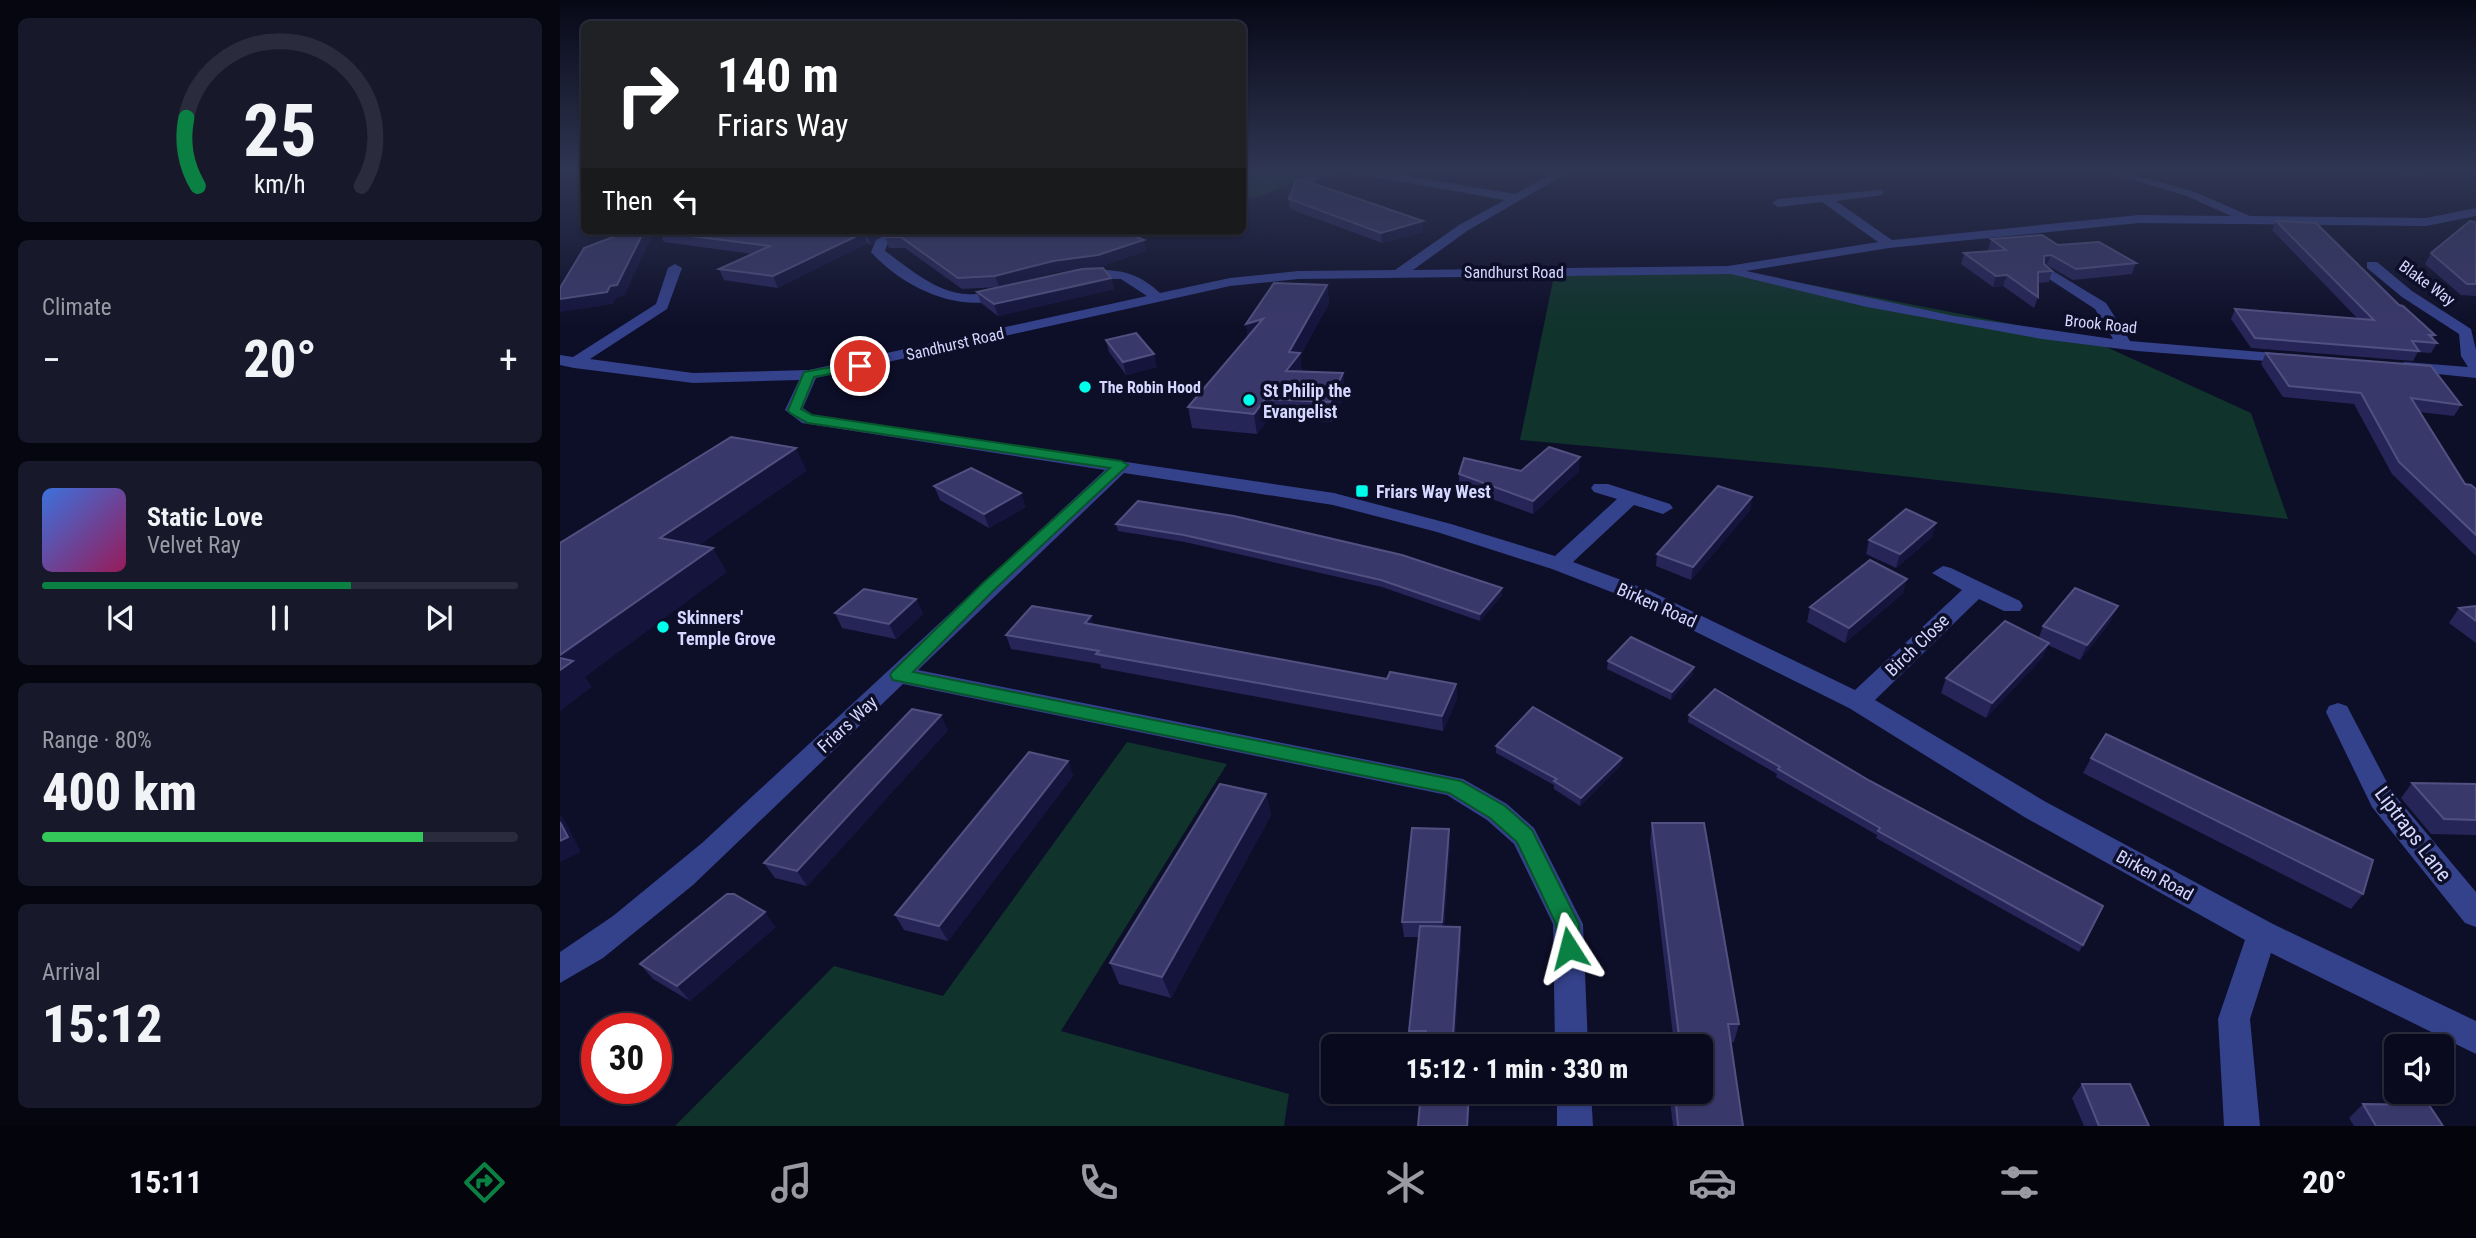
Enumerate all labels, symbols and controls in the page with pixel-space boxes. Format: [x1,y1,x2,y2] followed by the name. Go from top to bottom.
[717,47,839,104] text: 140 m
[602,49,693,140] icon: right
[243,88,317,174] text: 25
[717,106,848,144] text: Friars Way
[254,170,306,199] text: km/h
[667,182,705,220] icon: left
[602,186,653,216] text: Then
[2395,256,2459,310] street label: Blake Way
[1464,263,1564,282] street label: Sandhurst Road
[42,294,112,321] text: Climate
[2064,311,2138,337] street label: Brook Road
[904,324,1006,364] street label: Sandhurst Road
[243,329,317,390] text: 20°
[830,336,890,396] pin
[42,338,61,382] text: −
[499,338,518,382] text: +
[841,347,879,385] icon: arrive
[1099,378,1201,397] place label: The Robin Hood
[1077,379,1093,395] marker: The Robin Hood
[1263,380,1352,422] place label: St Philip the Evangelist
[1241,392,1257,408] marker: St Philip the Evangelist
[1376,481,1491,502] place label: Friars Way West
[1354,483,1370,499] marker: Friars Way West
[147,502,263,532] text: Static Love
[147,532,241,559] text: Velvet Ray
[1614,578,1700,632] street label: Birken Road
[102,599,140,637] icon: previous
[261,599,299,637] icon: pause
[420,599,458,637] icon: next
[677,607,776,649] place label: Skinners' Temple Grove
[1881,610,1953,680] street label: Birch Close
[655,619,671,635] marker: Skinners' Temple Grove
[813,691,882,757] street label: Friars Way
[42,727,152,754] text: Range · 80%
[42,762,197,823] text: 400 km
[2370,782,2456,886] street label: Liptraps Lane
[2113,845,2197,905] street label: Birken Road
[1532,911,1606,985] position arrow
[42,959,101,986] text: Arrival
[42,994,162,1055] text: 15:12
[581,1013,672,1104] speed limit sign: 30
[2384,1034,2454,1104] map controls
[2384,1034,2454,1104] button: sound
[1406,1054,1628,1084] text: 15:12 · 1 min · 330 m
[460,1158,509,1207] icon: directions
[767,1158,816,1207] icon: music
[1074,1158,1123,1207] icon: phone
[1381,1158,1430,1207] icon: climate
[1688,1158,1737,1207] icon: car
[1995,1158,2044,1207] icon: filters
[129,1163,202,1201] text: 15:11
[2302,1163,2347,1201] text: 20°

